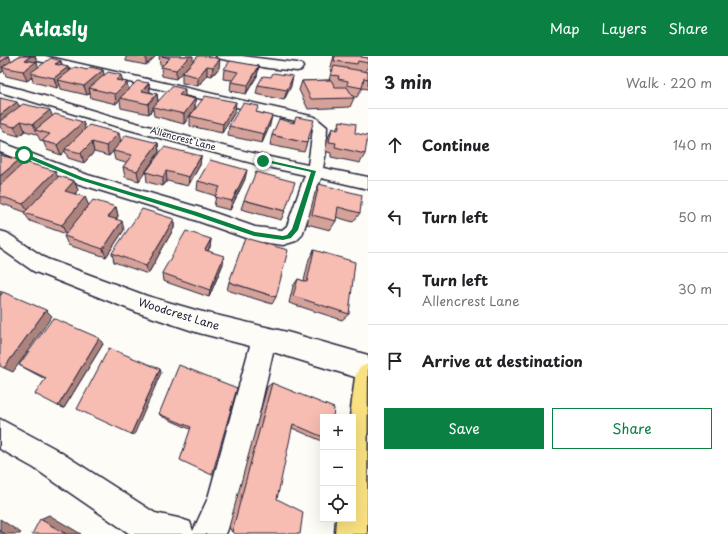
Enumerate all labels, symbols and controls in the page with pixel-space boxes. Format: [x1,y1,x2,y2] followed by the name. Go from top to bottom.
[20,14,88,42] text: Atlasly
[550,18,580,39] text: Map
[602,18,647,39] text: Layers
[669,18,708,39] text: Share
[384,69,432,95] text: 3 min
[626,73,712,92] text: Walk · 220 m
[149,123,218,154] street label: Allencrest Lane
[422,133,490,156] text: Continue
[384,134,406,156] icon: ahead
[673,135,712,154] text: 140 m
[15,146,33,164] route start
[254,152,272,170] route end
[422,205,488,228] text: Turn left
[384,206,406,228] icon: left
[678,207,712,226] text: 50 m
[422,268,488,291] text: Turn left
[384,278,406,300] icon: left
[678,279,712,298] text: 30 m
[422,291,519,310] text: Allencrest Lane
[136,293,222,334] street label: Woodcrest Lane
[422,349,583,372] text: Arrive at destination
[384,350,406,372] icon: arrive
[384,408,544,449] button: Save
[552,408,712,449] button: Share
[320,414,356,522] map controls
[320,414,356,450] button: +
[320,450,356,486] button: −
[320,486,356,522] button: locate

